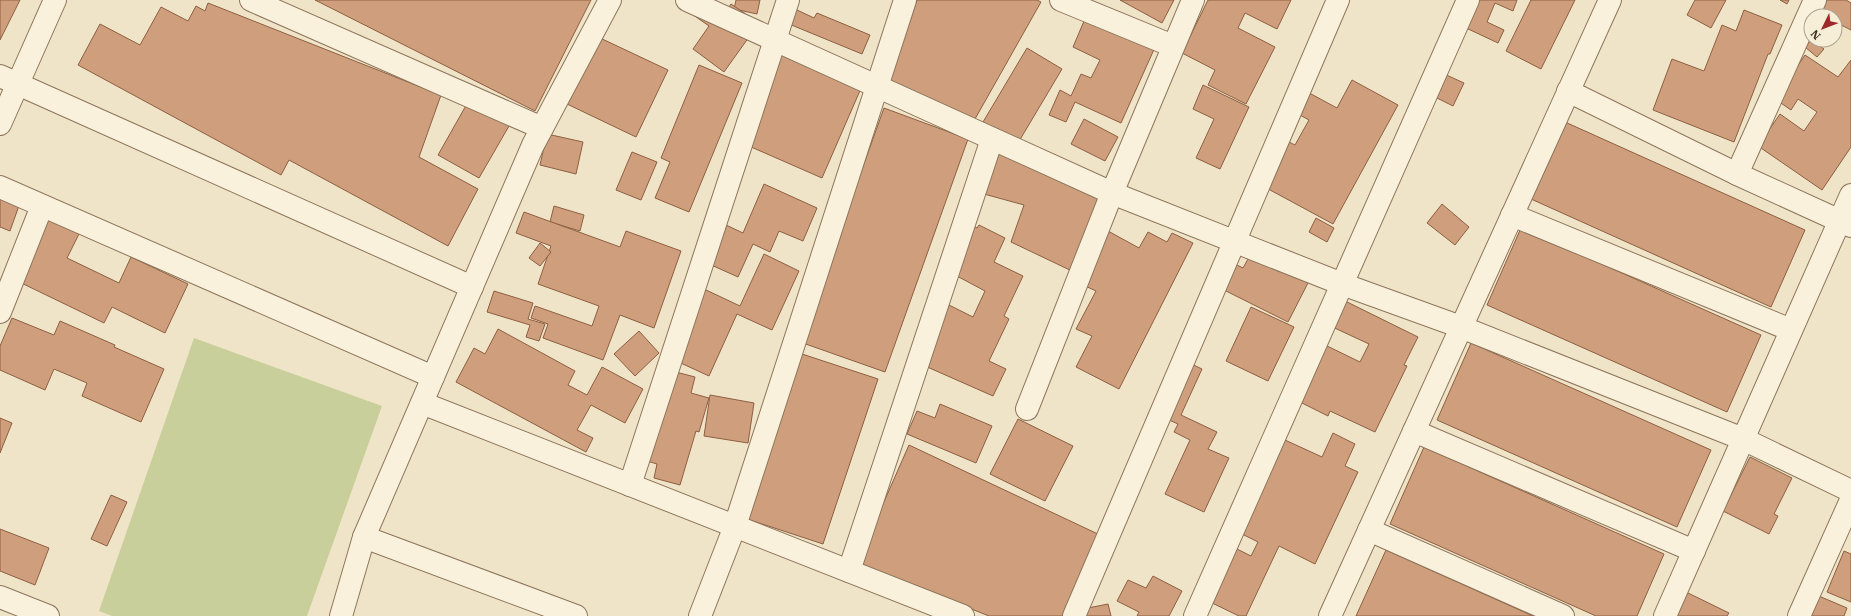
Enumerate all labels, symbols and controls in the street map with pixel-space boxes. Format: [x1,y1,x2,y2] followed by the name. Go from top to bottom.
[1803,8,1843,48] north arrow
[1807,27,1824,43] text: N

